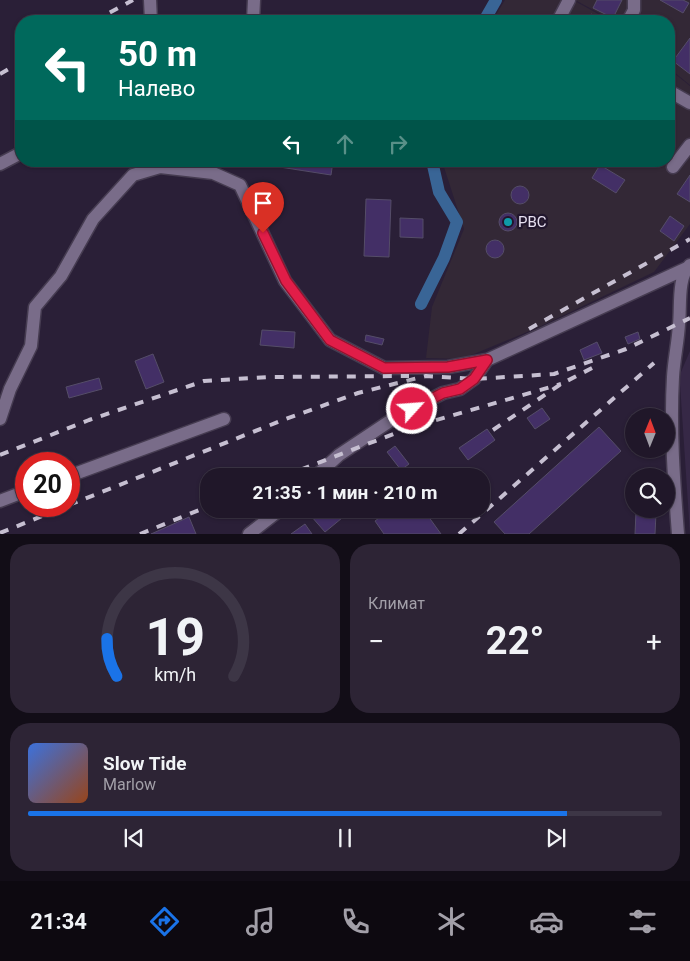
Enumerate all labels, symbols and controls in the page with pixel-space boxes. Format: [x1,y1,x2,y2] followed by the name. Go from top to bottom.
[118,34,197,75] text: 50 m
[35,35,100,100] icon: left
[118,76,195,101] text: Налево
[278,130,306,158] icon: left
[331,130,359,158] icon: ahead
[384,130,412,158] icon: right
[242,182,284,233] pin
[249,189,277,217] icon: arrive
[518,213,547,231] place label: РВС
[502,216,514,228] marker: РВС
[385,382,437,434] position arrow
[625,408,675,458] north arrow
[625,408,675,518] map controls
[15,452,80,517] speed limit sign: 20
[625,468,675,518] button: search
[253,481,437,504] text: 21:35 · 1 мин · 210 m
[368,594,425,613] text: Климат
[145,607,205,668] text: 19
[486,619,544,663] text: 22°
[368,625,384,658] text: −
[646,625,662,658] text: +
[154,664,196,685] text: km/h
[103,752,186,775] text: Slow Tide
[103,775,156,794] text: Marlow
[120,824,148,852] icon: previous
[331,824,359,852] icon: pause
[542,824,570,852] icon: next
[147,904,182,939] icon: directions
[243,904,278,939] icon: music
[338,904,373,939] icon: phone
[434,904,469,939] icon: climate
[529,904,564,939] icon: car
[625,904,660,939] icon: filters
[30,909,87,934] text: 21:34

